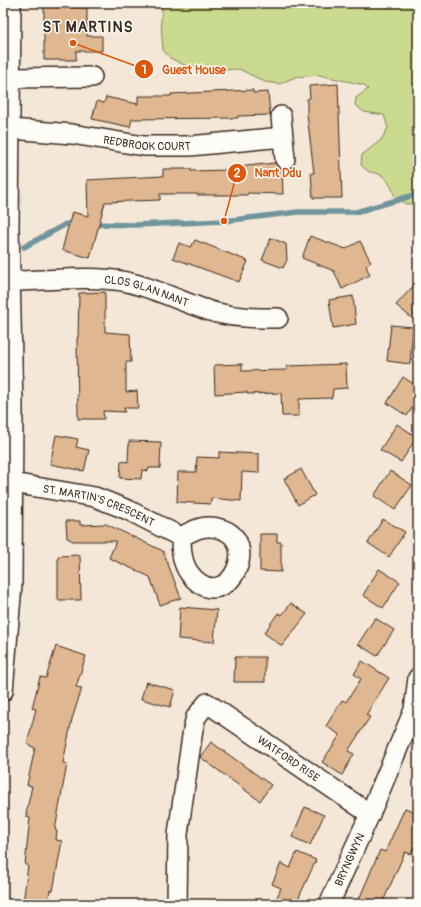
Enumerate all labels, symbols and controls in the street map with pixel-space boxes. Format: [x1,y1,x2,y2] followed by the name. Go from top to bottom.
[43,18,134,37] district label: ST MARTINS
[134,57,234,81] callout: Guest House
[142,63,146,78] text: 1
[162,63,227,78] text: Guest House
[102,133,191,153] street label: REDBROOK COURT
[227,161,310,185] callout: Nant Ddu
[234,166,241,181] text: 2
[255,166,301,181] text: Nant Ddu
[104,273,190,310] street label: CLOS GLAN NANT
[42,482,157,529] street label: ST. MARTIN'S CRESCENT
[255,733,322,785] street label: WATFORD RISE
[332,831,367,888] street label: BRYNGWYN

